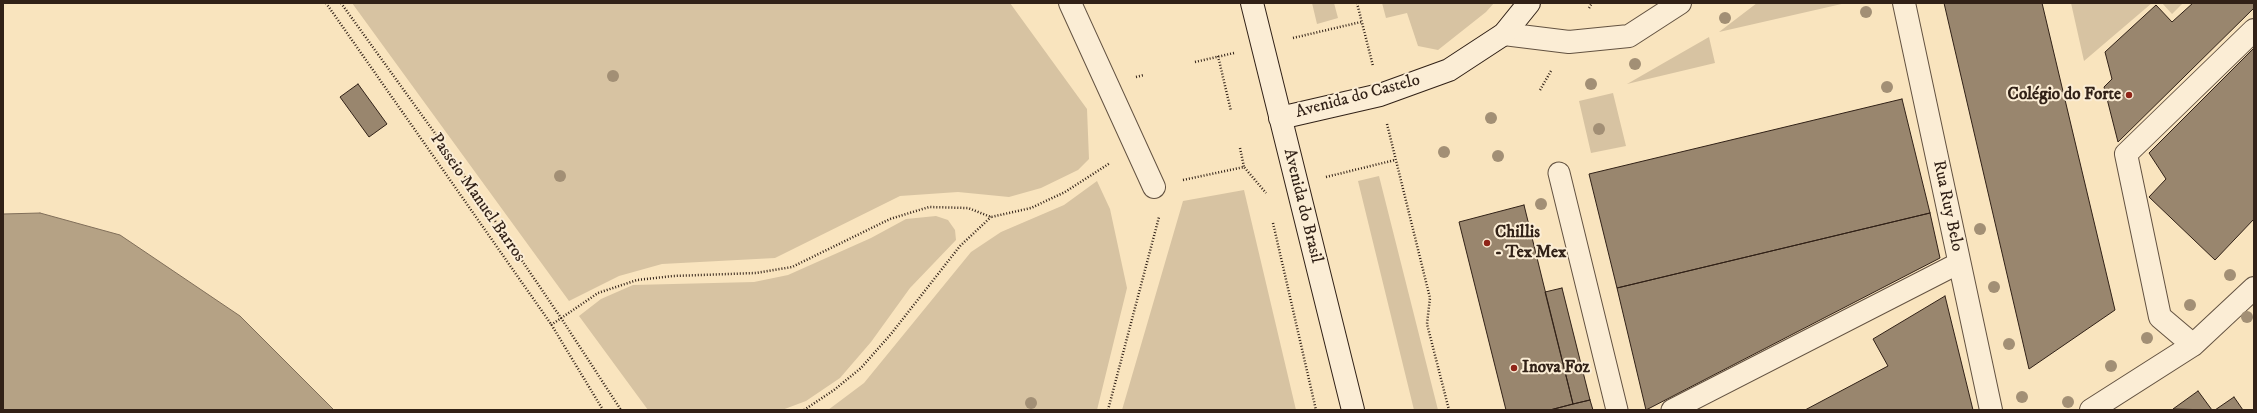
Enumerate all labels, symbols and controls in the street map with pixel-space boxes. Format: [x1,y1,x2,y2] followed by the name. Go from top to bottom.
[1294,71,1422,123] street label: Avenida do Castelo
[2008,85,2121,105] place label: Colégio do Forte
[2124,90,2134,100] marker: Colégio do Forte
[425,130,529,266] street label: Passeio Manuel Barros
[1278,147,1326,265] street label: Avenida do Brasil
[1927,159,1967,253] street label: Rua Ruy Belo
[1495,223,1566,263] place label: Chillis - Tex Mex
[1482,238,1492,248] marker: Chillis - Tex Mex
[1522,358,1590,378] place label: Inova Foz
[1509,363,1519,373] marker: Inova Foz

